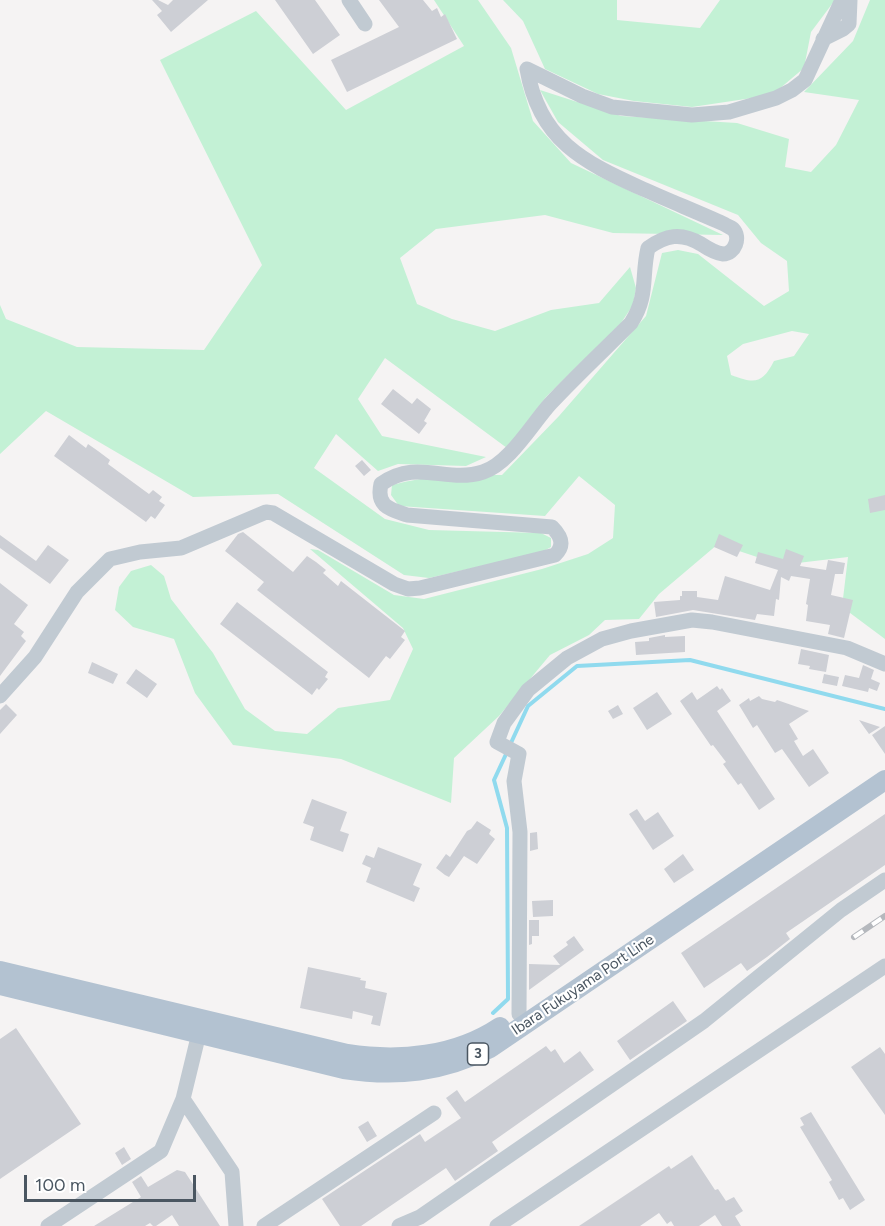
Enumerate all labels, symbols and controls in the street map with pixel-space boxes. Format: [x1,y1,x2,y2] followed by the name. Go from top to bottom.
[508,931,658,1039] street label: Ibara Fukuyama Port Line
[468,1043,488,1065] road number: 3
[27,1163,200,1201] scale bar
[35,1174,85,1196] text: 100 m

